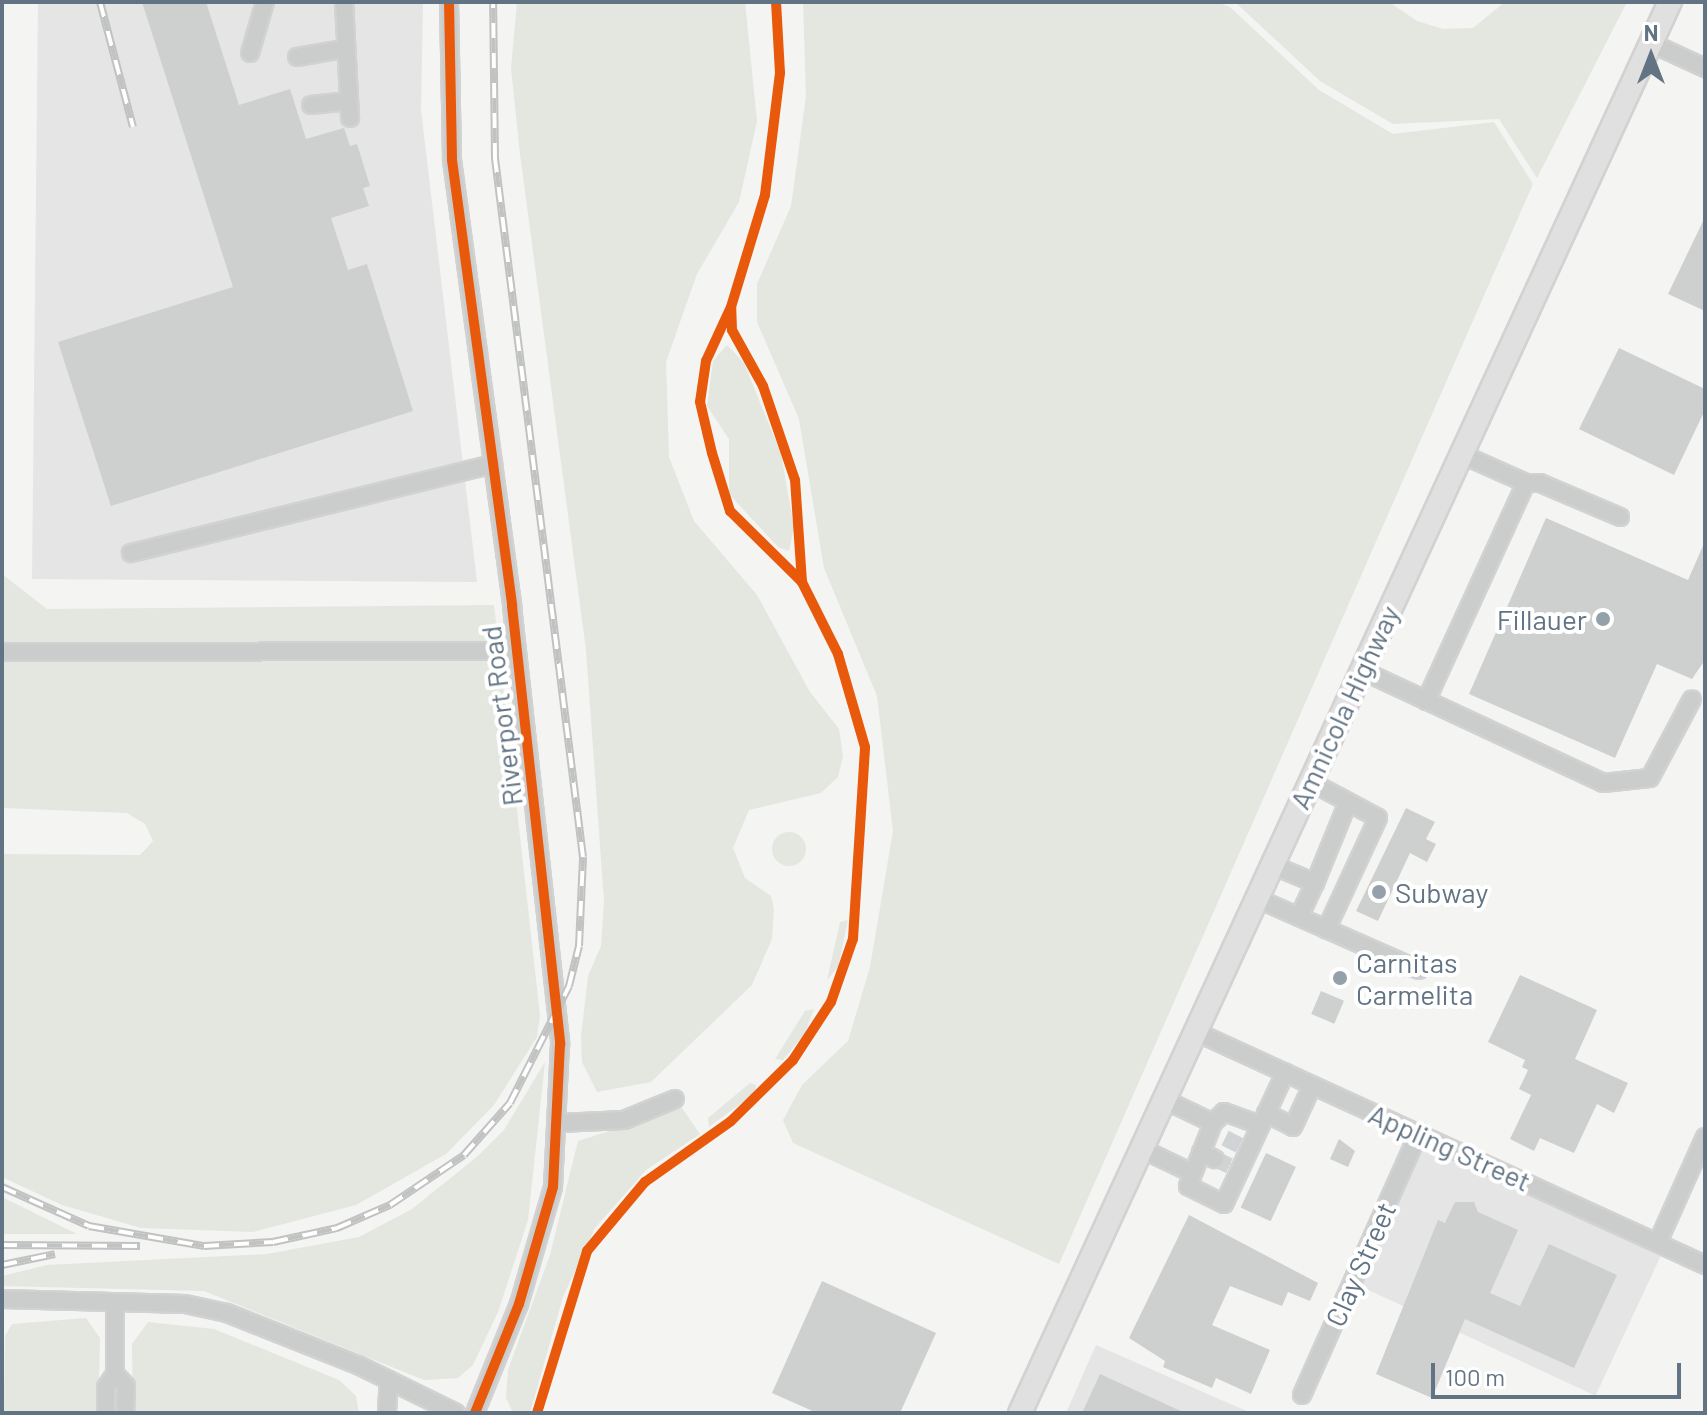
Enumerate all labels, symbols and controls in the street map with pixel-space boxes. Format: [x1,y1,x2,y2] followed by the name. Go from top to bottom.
[1611,16,1691,96] north arrow
[1644,19,1658,45] text: N
[1282,600,1406,814] street label: Amnicola Highway
[1497,602,1587,636] place label: Fillauer
[1594,610,1612,628] marker: Fillauer
[473,624,529,808] street label: Riverport Road
[1395,875,1488,909] place label: Subway
[1370,883,1388,901] marker: Subway
[1356,945,1473,1011] place label: Carnitas Carmelita
[1331,969,1349,987] marker: Carnitas Carmelita
[1364,1096,1536,1198] street label: Appling Street
[1318,1197,1402,1331] street label: Clay Street
[1435,1347,1685,1397] scale bar
[1445,1362,1505,1391] text: 100 m

